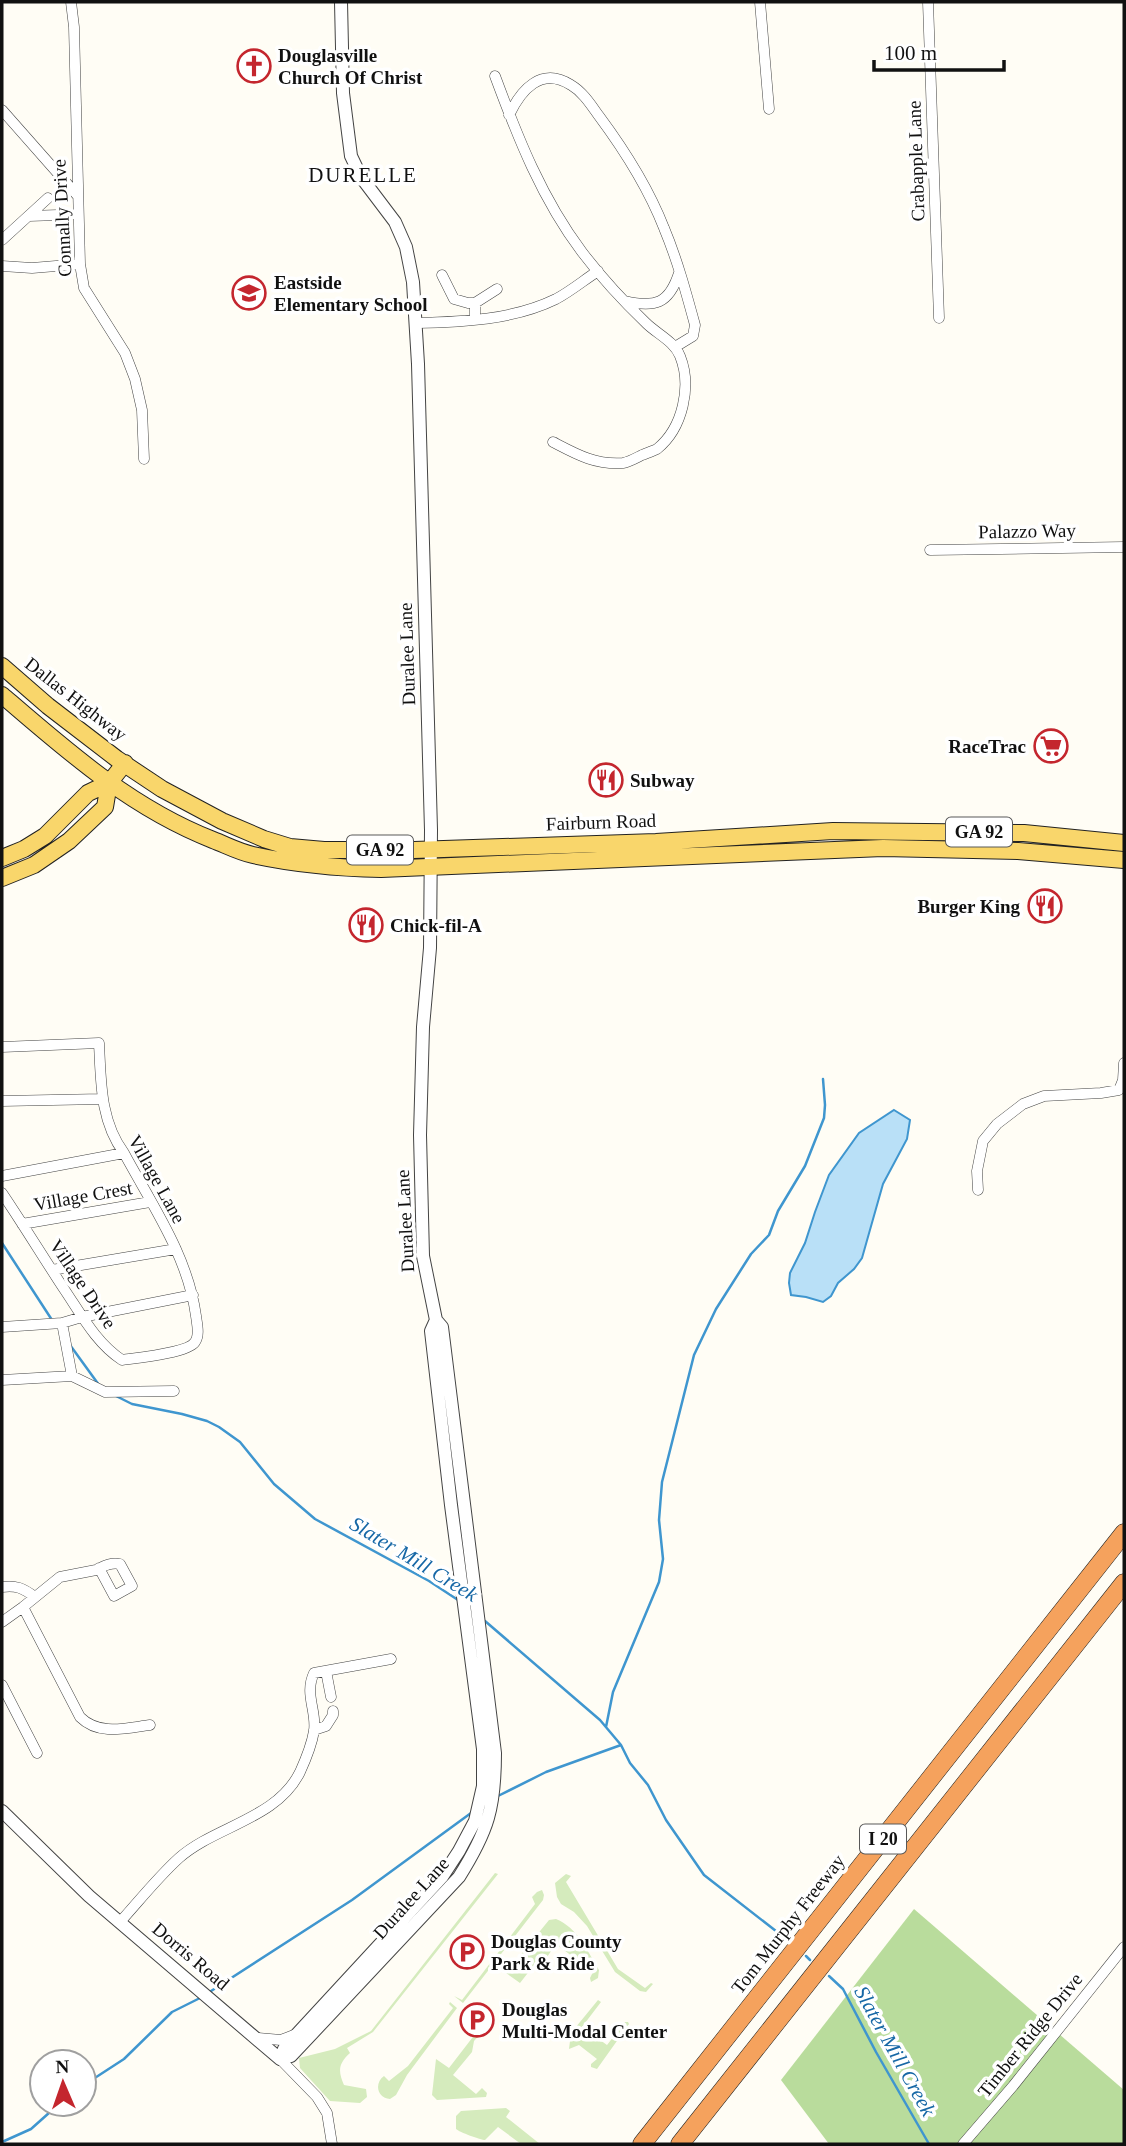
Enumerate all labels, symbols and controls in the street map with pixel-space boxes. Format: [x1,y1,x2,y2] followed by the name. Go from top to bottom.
[874,28,1004,72] scale bar
[884,41,937,65] text: 100 m
[278,45,423,88] place label: Douglasville Church Of Christ
[235,47,273,85] church icon: Douglasville Church Of Christ
[903,100,929,222] street label: Crabapple Lane
[48,159,76,277] street label: Connally Drive
[308,163,418,187] district label: DURELLE
[274,272,428,315] place label: Eastside Elementary School
[230,274,268,312] school or university icon: Eastside Elementary School
[978,520,1077,542] street label: Palazzo Way
[395,602,419,706] street label: Duralee Lane
[21,653,131,745] street label: Dallas Highway
[1032,727,1070,765] supermarket icon: RaceTrac
[948,736,1026,757] place label: RaceTrac
[587,761,625,799] restaurant icon: Subway
[630,770,695,791] place label: Subway
[546,810,657,834] street label: Fairburn Road
[946,818,1012,846] road number: GA 92
[347,836,413,864] road number: GA 92
[1026,887,1064,925] restaurant icon: Burger King
[917,896,1020,917] place label: Burger King
[347,906,385,944] restaurant icon: Chick-fil-A
[390,915,482,936] place label: Chick-fil-A
[124,1131,190,1227] street label: Village Lane
[392,1169,418,1273] street label: Duralee Lane
[32,1177,135,1215] street label: Village Crest
[46,1236,120,1332] street label: Village Drive
[346,1511,483,1607] water label: Slater Mill Creek
[860,1825,906,1854] road number: I 20
[727,1850,849,1998] street label: Tom Murphy Freeway
[369,1853,453,1943] street label: Duralee Lane
[148,1918,234,1994] street label: Dorris Road
[491,1931,622,1974] place label: Douglas County Park & Ride
[448,1933,486,1971] parking icon: Douglas County Park & Ride
[974,1969,1086,2101] street label: Timber Ridge Drive
[849,1982,941,2121] water label: Slater Mill Creek
[502,1999,668,2042] place label: Douglas Multi-Modal Center
[458,2001,496,2039] parking icon: Douglas Multi-Modal Center
[28,2048,98,2118] north arrow
[55,2056,70,2077] text: N

